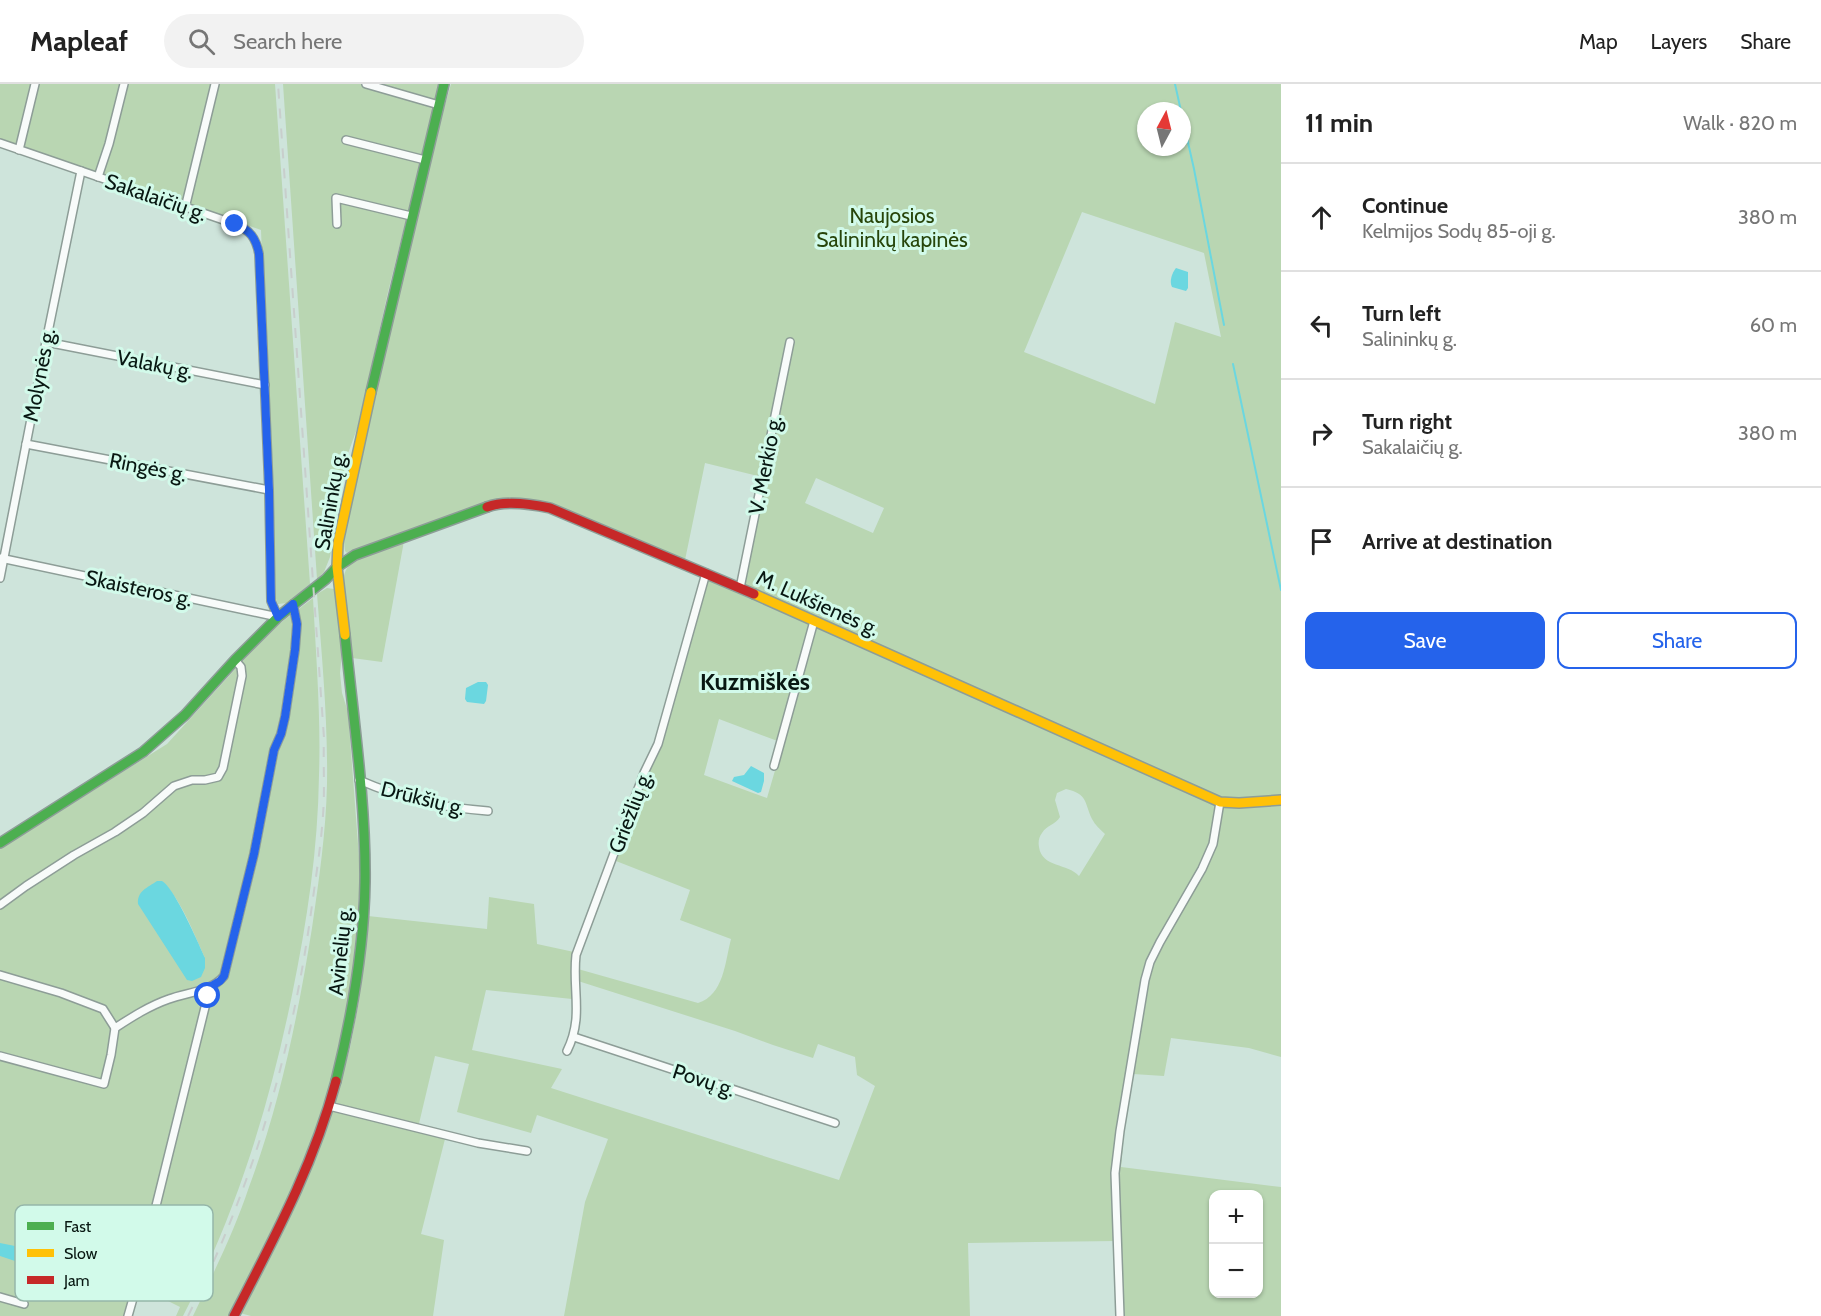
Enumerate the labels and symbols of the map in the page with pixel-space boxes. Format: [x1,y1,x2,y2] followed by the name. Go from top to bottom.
[1137,102,1191,156] north arrow
[102,168,210,226] street label: Sakalaičių g.
[816,203,968,252] park label: Naujosios Salininkų kapinės
[221,210,247,236] route end
[18,326,60,424] street label: Molynės g.
[115,344,195,384] street label: Valakų g.
[743,413,787,517] street label: V. Merkio g.
[107,447,189,487] street label: Ringės g.
[309,450,351,552] street label: Salininkų g.
[83,564,195,612] street label: Skaisteros g.
[753,565,883,641] street label: M. Lukšienės g.
[700,667,810,696] district label: Kuzmiškės
[603,768,657,856] street label: Griežlių g.
[378,775,468,821] street label: Drūkšių g.
[323,905,357,997] street label: Avinėlių g.
[194,982,220,1008] route start
[670,1058,738,1102] street label: Povų g.
[15,1205,213,1301] legend
[64,1217,92,1236] text: Fast
[64,1244,98,1263] text: Slow
[63,1271,90,1290] text: Jam

